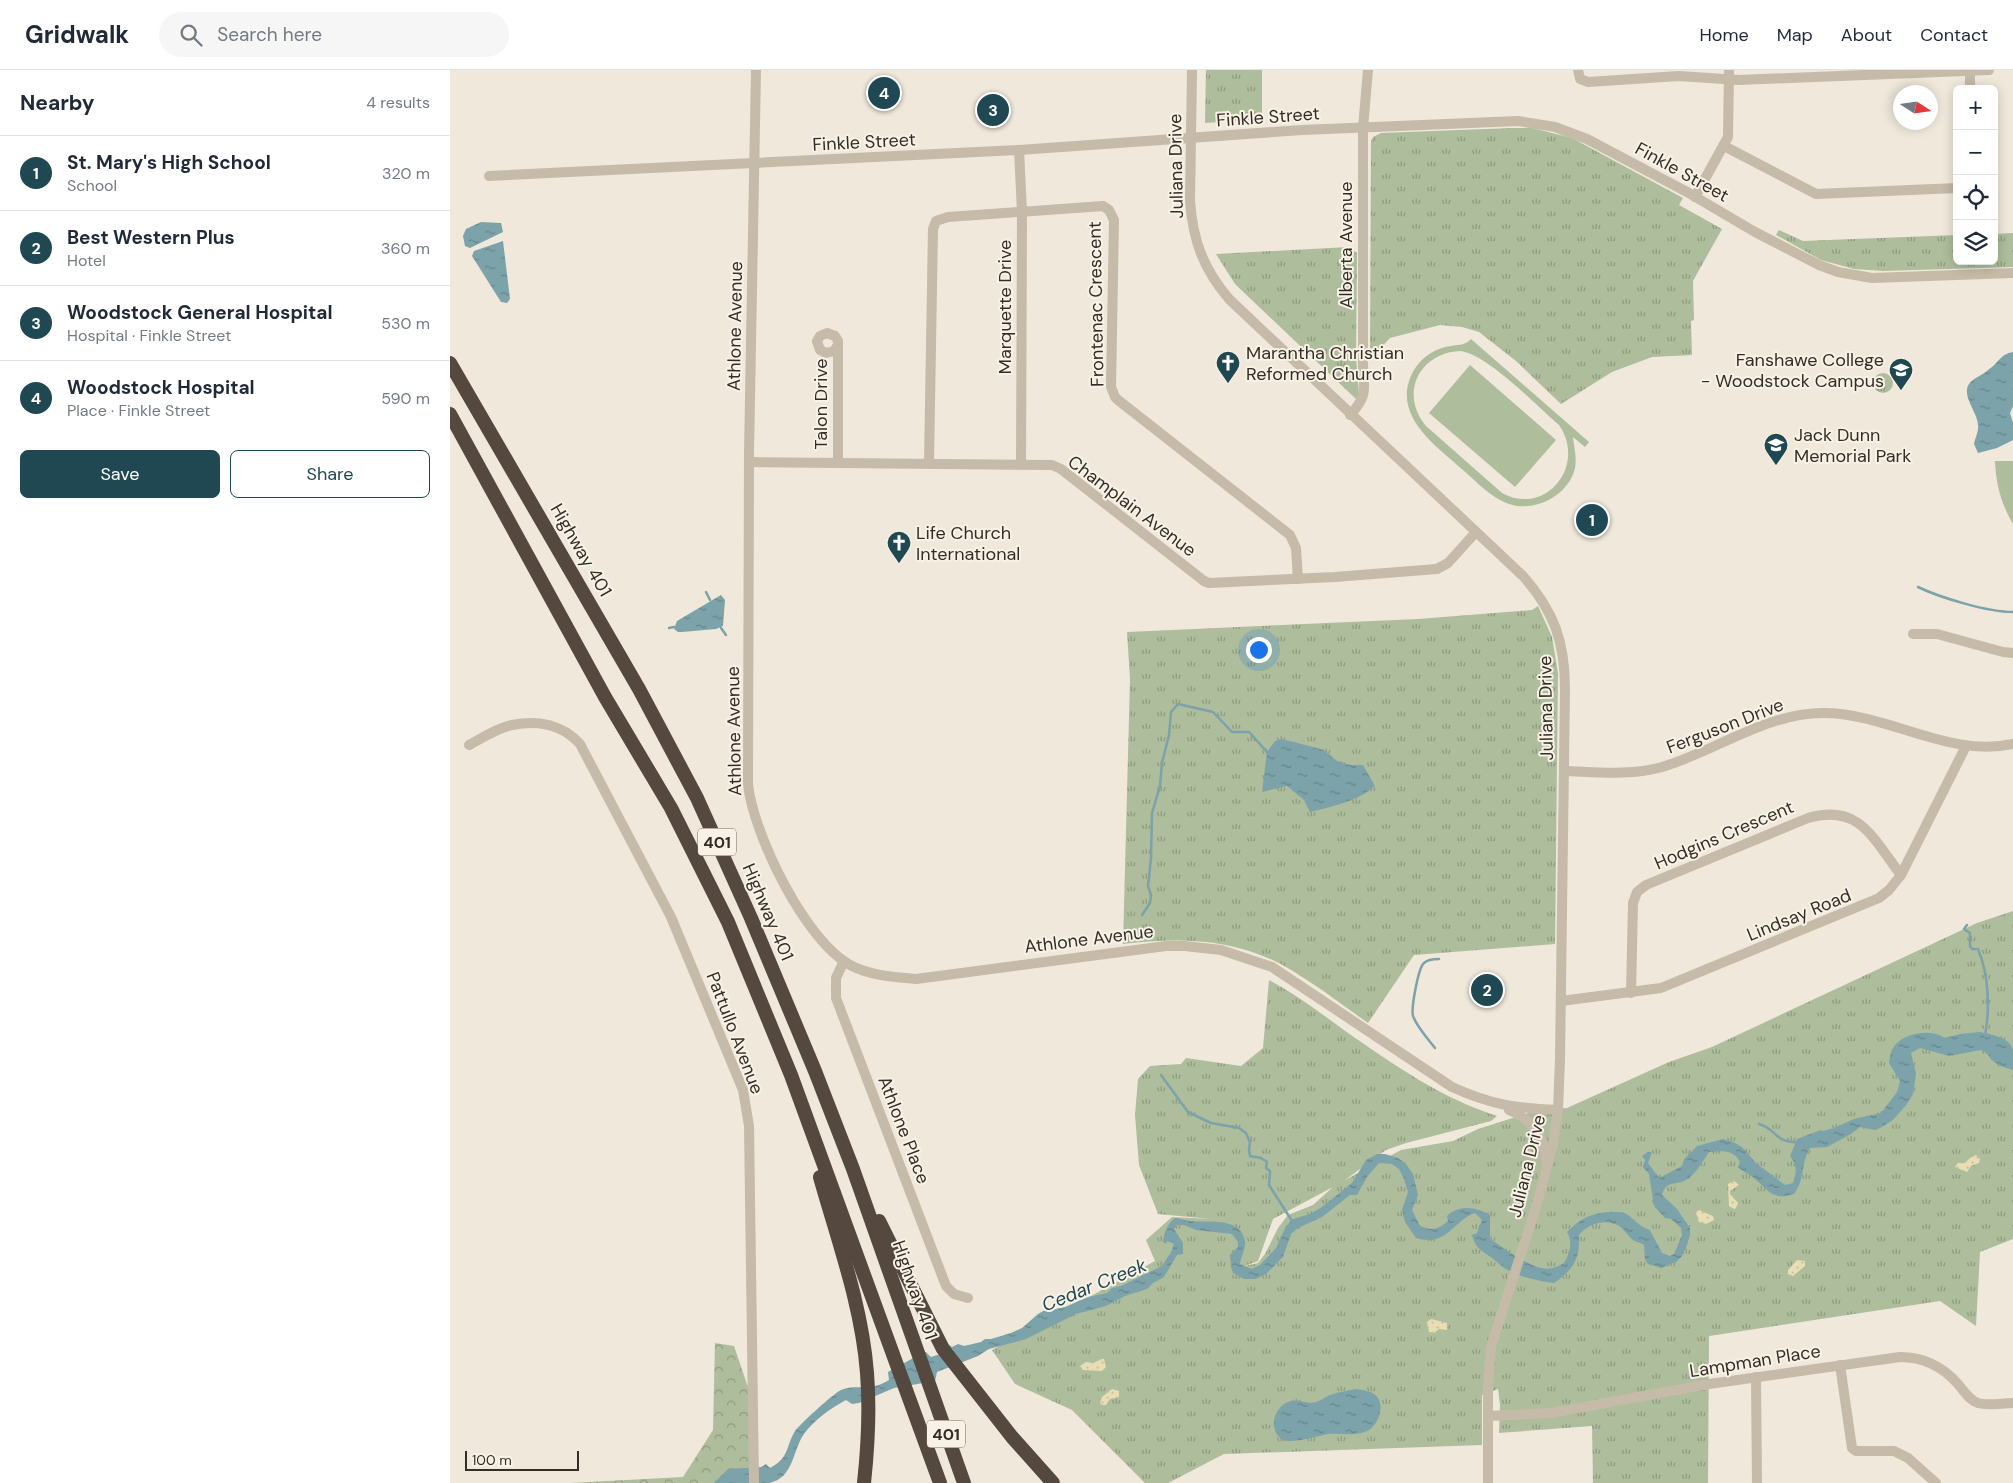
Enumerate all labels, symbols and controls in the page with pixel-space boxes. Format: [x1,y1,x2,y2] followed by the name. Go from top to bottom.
[159,12,509,57] search box
[25,19,129,50] text: Gridwalk
[177,21,205,49] icon: search
[217,22,322,47] text: Search here
[1699,23,1749,47] text: Home
[1777,23,1813,47] text: Map
[1841,23,1892,47] text: About
[1920,23,1988,47] text: Contact
[868,74,900,112] pin: 4
[1893,85,1938,130] north arrow
[1953,85,1998,265] map controls
[1953,85,1998,130] button: +
[20,89,94,117] text: Nearby
[977,91,1009,129] pin: 3
[366,92,430,113] text: 4 results
[1216,101,1320,133] street label: Finkle Street
[1163,113,1189,219] street label: Juliana Drive
[812,127,916,157] street label: Finkle Street
[1953,130,1998,175] button: −
[1631,136,1733,208] street label: Finkle Street
[67,150,271,175] text: St. Mary's High School
[33,163,39,184] text: 1
[382,163,430,184] text: 320 m
[67,175,117,196] text: School
[1953,175,1998,220] button: locate
[1334,182,1358,308] street label: Alberta Avenue
[1953,220,1998,265] button: layers
[1083,221,1109,387] street label: Frontenac Crescent
[67,225,235,250] text: Best Western Plus
[31,238,41,259] text: 2
[381,238,430,259] text: 360 m
[993,240,1017,374] street label: Marquette Drive
[67,250,106,271] text: Hotel
[722,261,748,391] street label: Athlone Avenue
[67,300,333,325] text: Woodstock General Hospital
[31,313,41,334] text: 3
[381,313,430,334] text: 530 m
[67,325,231,346] text: Hospital · Finkle Street
[1246,341,1404,386] place label: Marantha Christian Reformed Church
[1701,348,1884,393] place label: Fanshawe College - Woodstock Campus
[1215,350,1241,384] church icon: Marantha Christian Reformed Church
[1888,357,1914,391] school or university icon: Fanshawe College - Woodstock Campus
[809,359,833,450] street label: Talon Drive
[67,375,255,400] text: Woodstock Hospital
[31,388,41,409] text: 4
[381,388,430,409] text: 590 m
[67,400,210,421] text: Place · Finkle Street
[1794,423,1911,468] place label: Jack Dunn Memorial Park
[1763,432,1789,466] school or university icon: Jack Dunn Memorial Park
[20,450,220,498] button: Save
[230,450,430,498] button: Share
[1063,450,1201,562] street label: Champlain Avenue
[545,499,617,601] street label: Highway 401
[1576,501,1608,539] pin: 1
[916,521,1020,566] place label: Life Church International
[886,530,912,564] church icon: Life Church International
[1246,637,1272,663] your location
[1533,655,1559,761] street label: Juliana Drive
[721,666,747,796] street label: Athlone Avenue
[1663,693,1787,759] street label: Ferguson Drive
[1651,795,1797,875] street label: Hodgins Crescent
[698,829,736,856] road number: 401
[737,860,799,964] street label: Highway 401
[1743,883,1855,947] street label: Lindsay Road
[1023,919,1155,959] street label: Athlone Avenue
[701,969,769,1097] street label: Pattullo Avenue
[1471,971,1503,1009] pin: 2
[872,1073,936,1187] street label: Athlone Place
[1503,1112,1551,1220] street label: Juliana Drive
[887,1237,943,1343] street label: Highway 401
[1038,1253,1150,1317] water label: Cedar Creek
[1688,1339,1822,1383] street label: Lampman Place
[927,1420,965,1448] road number: 401
[465,1448,579,1471] scale bar
[472,1451,512,1469] text: 100 m

